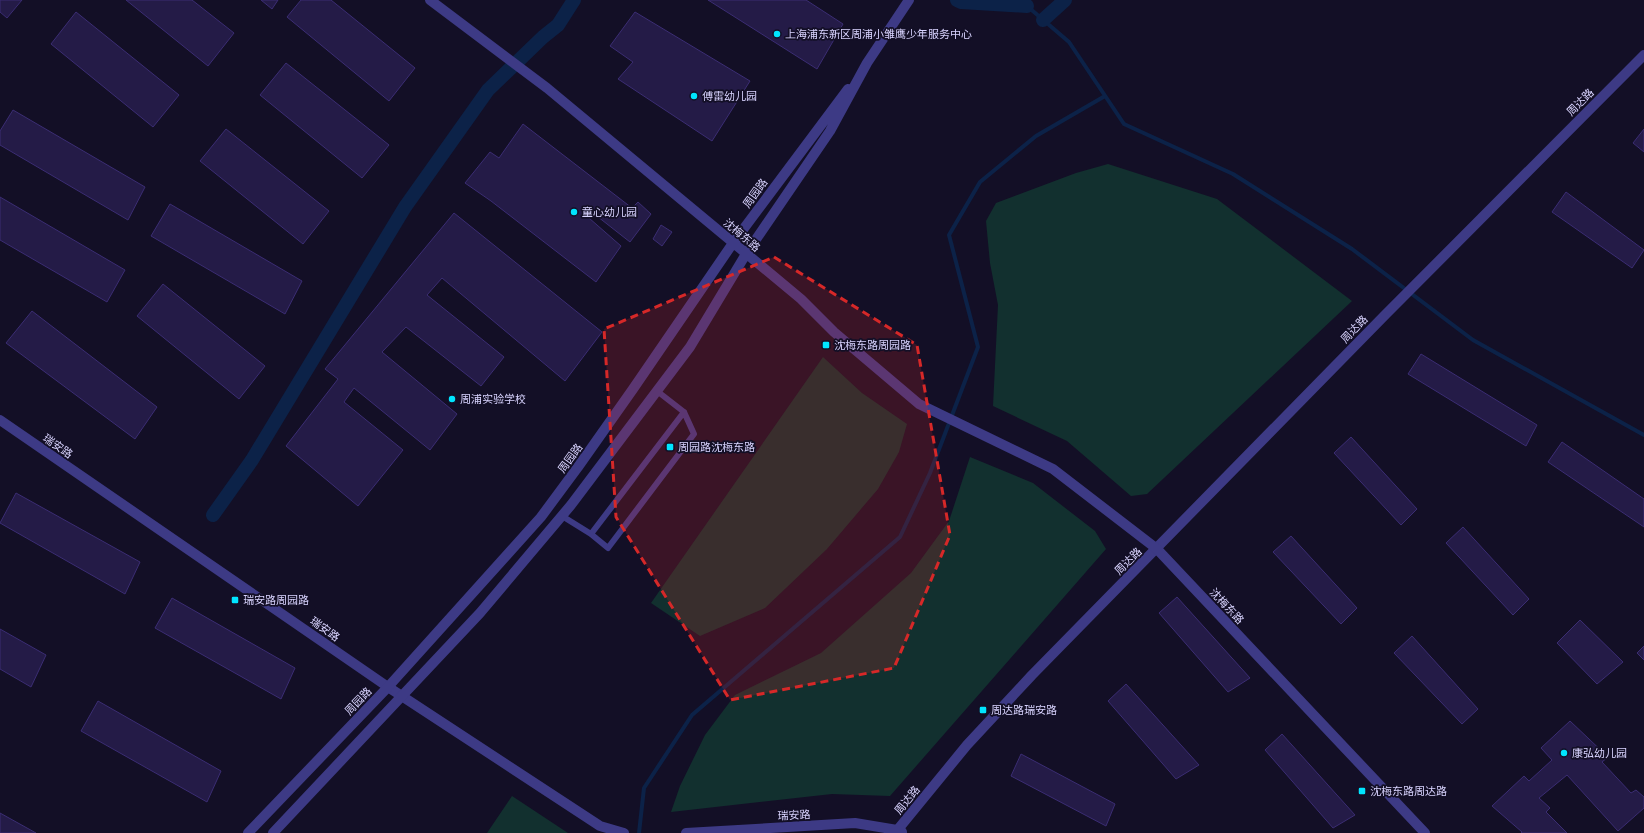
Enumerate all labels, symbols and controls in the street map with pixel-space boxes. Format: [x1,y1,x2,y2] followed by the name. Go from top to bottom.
[785,27,972,40] place label: 上海浦东新区周浦小雏鹰少年服务中心
[772,29,782,39] marker: 上海浦东新区周浦小雏鹰少年服务中心
[1563,85,1596,118] street label: 周达路
[702,89,757,102] place label: 傅雷幼儿园
[689,91,699,101] marker: 傅雷幼儿园
[740,176,770,210] street label: 周园路
[582,205,637,218] place label: 童心幼儿园
[569,207,579,217] marker: 童心幼儿园
[721,215,763,254] street label: 沈梅东路
[1338,312,1370,345] street label: 周达路
[834,338,911,351] place label: 沈梅东路周园路
[821,340,831,350] marker: 沈梅东路周园路
[460,392,526,405] place label: 周浦实验学校
[447,394,457,404] marker: 周浦实验学校
[41,431,76,460] street label: 瑞安路
[678,440,755,453] place label: 周园路沈梅东路
[555,441,585,475] street label: 周园路
[665,442,675,452] marker: 周园路沈梅东路
[1111,544,1144,577] street label: 周达路
[1208,585,1247,626] street label: 沈梅东路
[243,593,309,606] place label: 瑞安路周园路
[230,595,240,605] marker: 瑞安路周园路
[308,614,343,643] street label: 瑞安路
[342,684,374,717] street label: 周园路
[991,703,1057,716] place label: 周达路瑞安路
[978,705,988,715] marker: 周达路瑞安路
[1572,746,1627,759] place label: 康弘幼儿园
[1559,748,1569,758] marker: 康弘幼儿园
[891,783,922,817] street label: 周达路
[1370,784,1447,797] place label: 沈梅东路周达路
[1357,786,1367,796] marker: 沈梅东路周达路
[777,807,811,822] street label: 瑞安路

